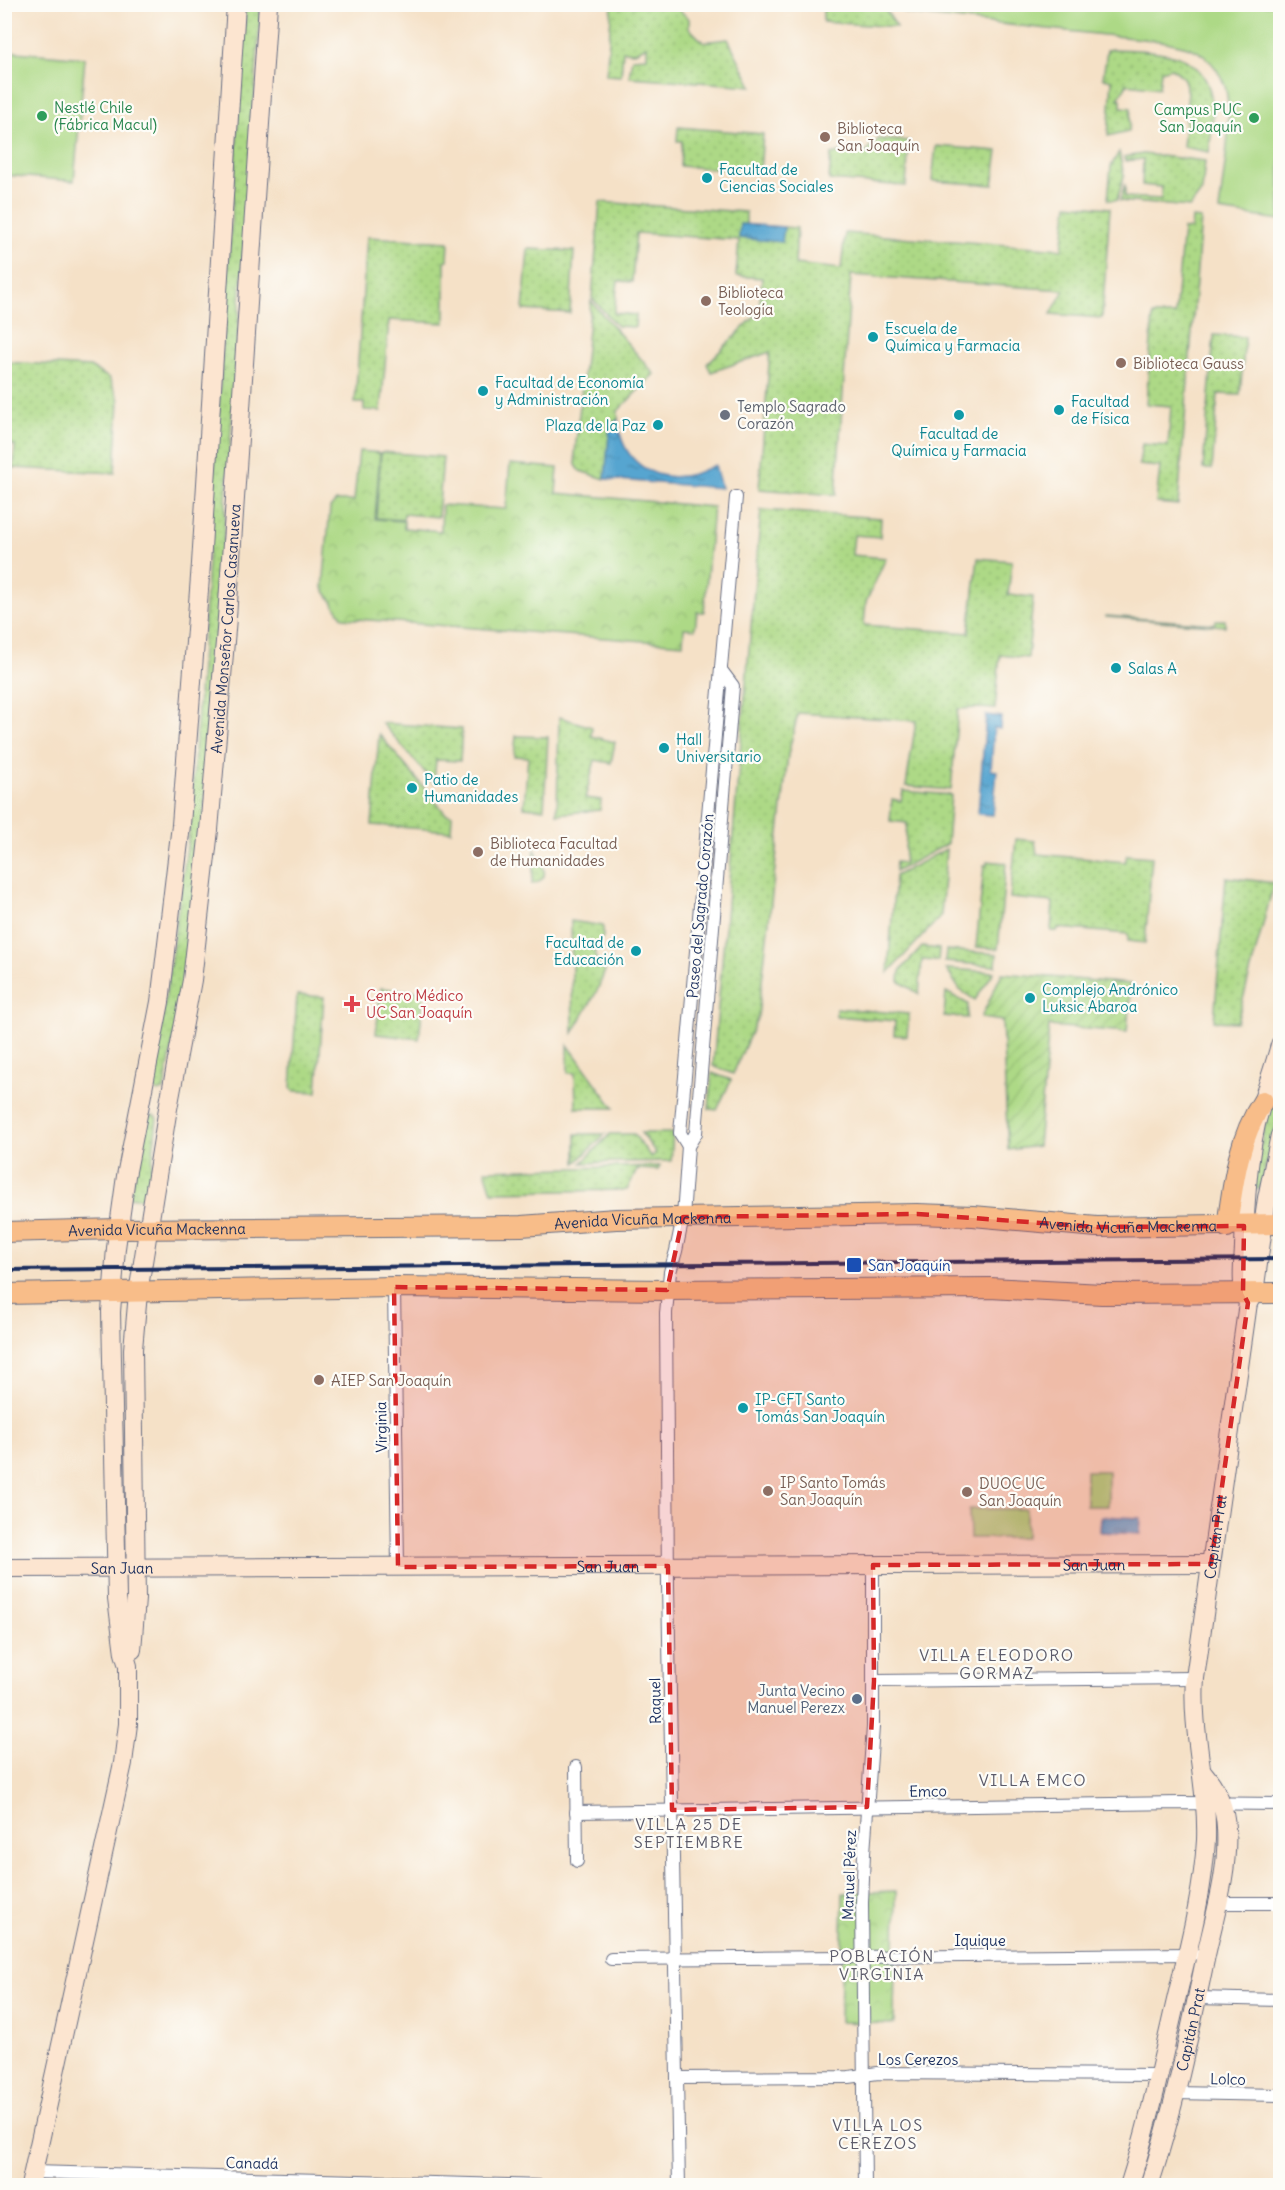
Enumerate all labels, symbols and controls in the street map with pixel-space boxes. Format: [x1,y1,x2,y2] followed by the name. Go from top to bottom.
[54,98,157,134] place label: Nestlé Chile (Fábrica Macul)
[1154,100,1242,136] place label: Campus PUC San Joaquín
[35,109,49,123] marker: Nestlé Chile (Fábrica Macul)
[1247,111,1261,125] marker: Campus PUC San Joaquín
[837,119,920,155] place label: Biblioteca San Joaquín
[818,130,832,144] marker: Biblioteca San Joaquín
[719,160,834,196] place label: Facultad de Ciencias Sociales
[700,171,714,185] marker: Facultad de Ciencias Sociales
[718,283,784,319] place label: Biblioteca Teología
[699,294,713,308] marker: Biblioteca Teología
[885,319,1021,355] place label: Escuela de Química y Farmacia
[866,330,880,344] marker: Escuela de Química y Farmacia
[1133,354,1244,373] place label: Biblioteca Gauss
[1114,356,1128,370] marker: Biblioteca Gauss
[495,373,644,409] place label: Facultad de Economía y Administración
[476,384,490,398] marker: Facultad de Economía y Administración
[1071,392,1130,428] place label: Facultad de Física
[737,397,846,433] place label: Templo Sagrado Corazón
[1052,403,1066,417] marker: Facultad de Física
[718,408,732,422] marker: Templo Sagrado Corazón
[952,408,966,422] marker: Facultad de Química y Farmacia
[546,416,646,435] place label: Plaza de la Paz
[651,418,665,432] marker: Plaza de la Paz
[891,424,1027,460] place label: Facultad de Química y Farmacia
[206,503,244,754] street label: Avenida Monseñor Carlos Casanueva
[1128,659,1177,678] place label: Salas A
[1109,661,1123,675] marker: Salas A
[676,730,761,766] place label: Hall Universitario
[657,741,671,755] marker: Hall Universitario
[424,770,518,806] place label: Patio de Humanidades
[405,781,419,795] marker: Patio de Humanidades
[682,813,718,999] street label: Paseo del Sagrado Corazón
[490,834,618,870] place label: Biblioteca Facultad de Humanidades
[471,845,485,859] marker: Biblioteca Facultad de Humanidades
[545,933,624,969] place label: Facultad de Educación
[629,944,643,958] marker: Facultad de Educación
[1042,980,1178,1016] place label: Complejo Andrónico Luksic Abaroa
[366,986,473,1022] place label: Centro Médico UC San Joaquín
[1023,991,1037,1005] marker: Complejo Andrónico Luksic Abaroa
[343,995,361,1013] marker: Centro Médico UC San Joaquín
[553,1208,732,1233] street label: Avenida Vicuña Mackenna
[1039,1212,1218,1236] street label: Avenida Vicuña Mackenna
[68,1219,246,1240] street label: Avenida Vicuña Mackenna
[845,1256,863,1274] marker: San Joaquín
[868,1256,951,1275] place label: San Joaquín
[331,1371,452,1390] place label: AIEP San Joaquín
[312,1373,326,1387] marker: AIEP San Joaquín
[755,1390,886,1426] place label: IP-CFT Santo Tomás San Joaquín
[371,1401,391,1453] street label: Virginia
[736,1401,750,1415] marker: IP-CFT Santo Tomás San Joaquín
[780,1473,886,1509] place label: IP Santo Tomás San Joaquín
[979,1474,1062,1510] place label: DUOC UC San Joaquín
[761,1484,775,1498] marker: IP Santo Tomás San Joaquín
[960,1485,974,1499] marker: DUOC UC San Joaquín
[1200,1494,1230,1580] street label: Capitán Prat
[1063,1555,1126,1574] street label: San Juan
[577,1556,640,1576] street label: San Juan
[91,1558,154,1577] street label: San Juan
[919,1645,1075,1683] district label: VILLA ELEODORO GORMAZ
[645,1678,665,1724] street label: Raquel
[747,1681,846,1717] place label: Junta Vecino Manuel Perezx
[850,1692,864,1706] marker: Junta Vecino Manuel Perezx
[979,1770,1087,1790] district label: VILLA EMCO
[909,1781,947,1801] street label: Emco
[634,1814,744,1852] district label: VILLA 25 DE SEPTIEMBRE
[838,1830,860,1920] street label: Manuel Pérez
[954,1931,1006,1950] street label: Iquique
[829,1946,935,1984] district label: POBLACIÓN VIRGINIA
[1172,1986,1208,2073] street label: Capitán Prat
[878,2050,958,2069] street label: Los Cerezos
[1210,2069,1246,2089] street label: Lolco
[832,2115,924,2153] district label: VILLA LOS CEREZOS
[225,2153,279,2173] street label: Canadá

